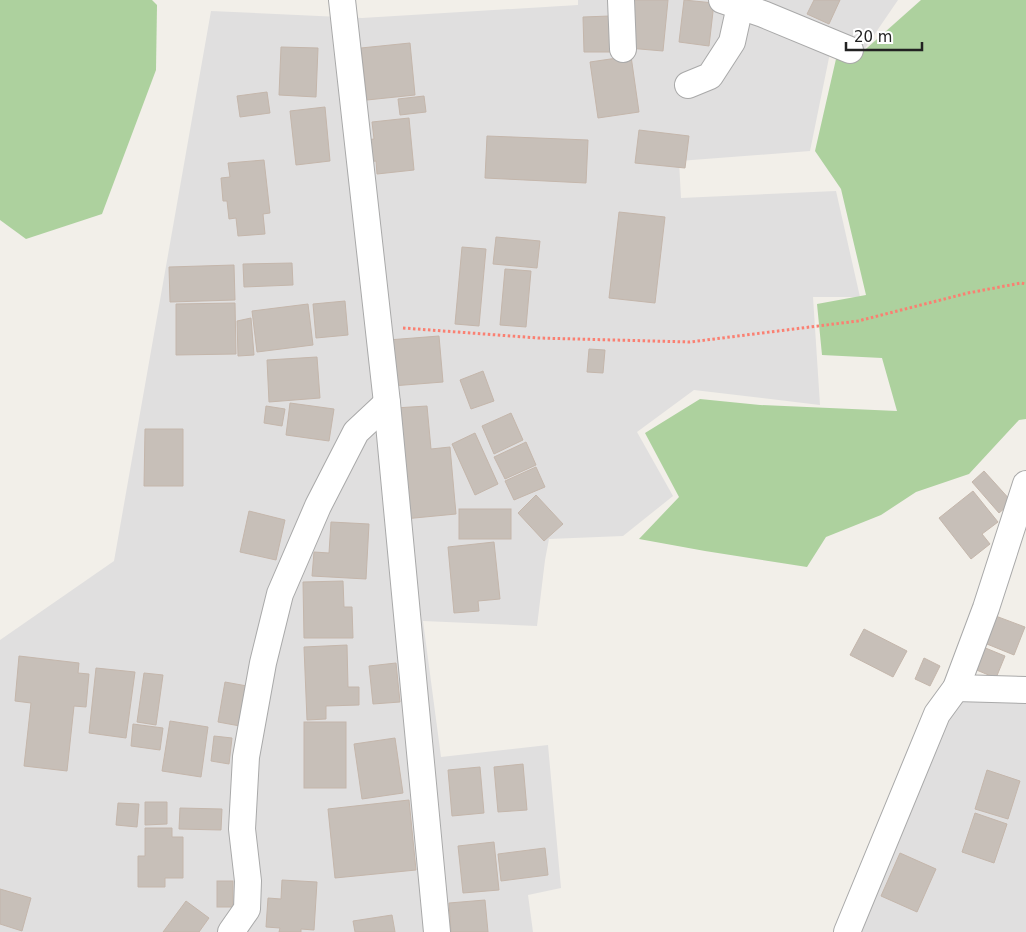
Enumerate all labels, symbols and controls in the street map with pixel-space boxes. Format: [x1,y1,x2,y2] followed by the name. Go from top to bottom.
[846,20,922,52] scale bar
[854,28,892,46] text: 20 m

